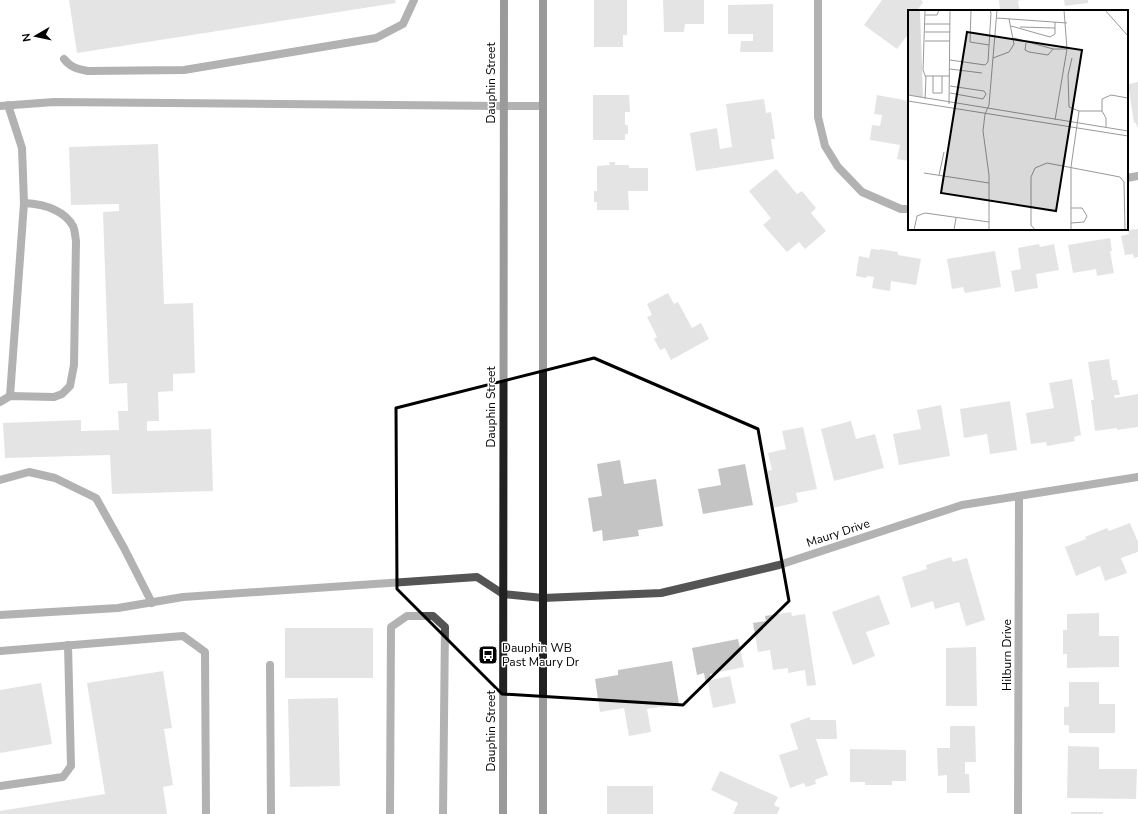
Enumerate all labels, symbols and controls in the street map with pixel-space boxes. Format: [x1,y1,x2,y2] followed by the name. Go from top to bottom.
[908,10,1128,230] inset map
[16,16,56,56] north arrow
[19,32,35,43] text: N
[483,42,499,124] street label: Dauphin Street
[483,366,499,448] street label: Dauphin Street
[804,515,872,551] street label: Maury Drive
[999,619,1015,691] street label: Hilburn Drive
[502,640,580,670] place label: Dauphin WB Past Maury Dr
[477,644,499,666] bus stop icon: Dauphin WB Past Maury Dr
[483,690,499,772] street label: Dauphin Street

